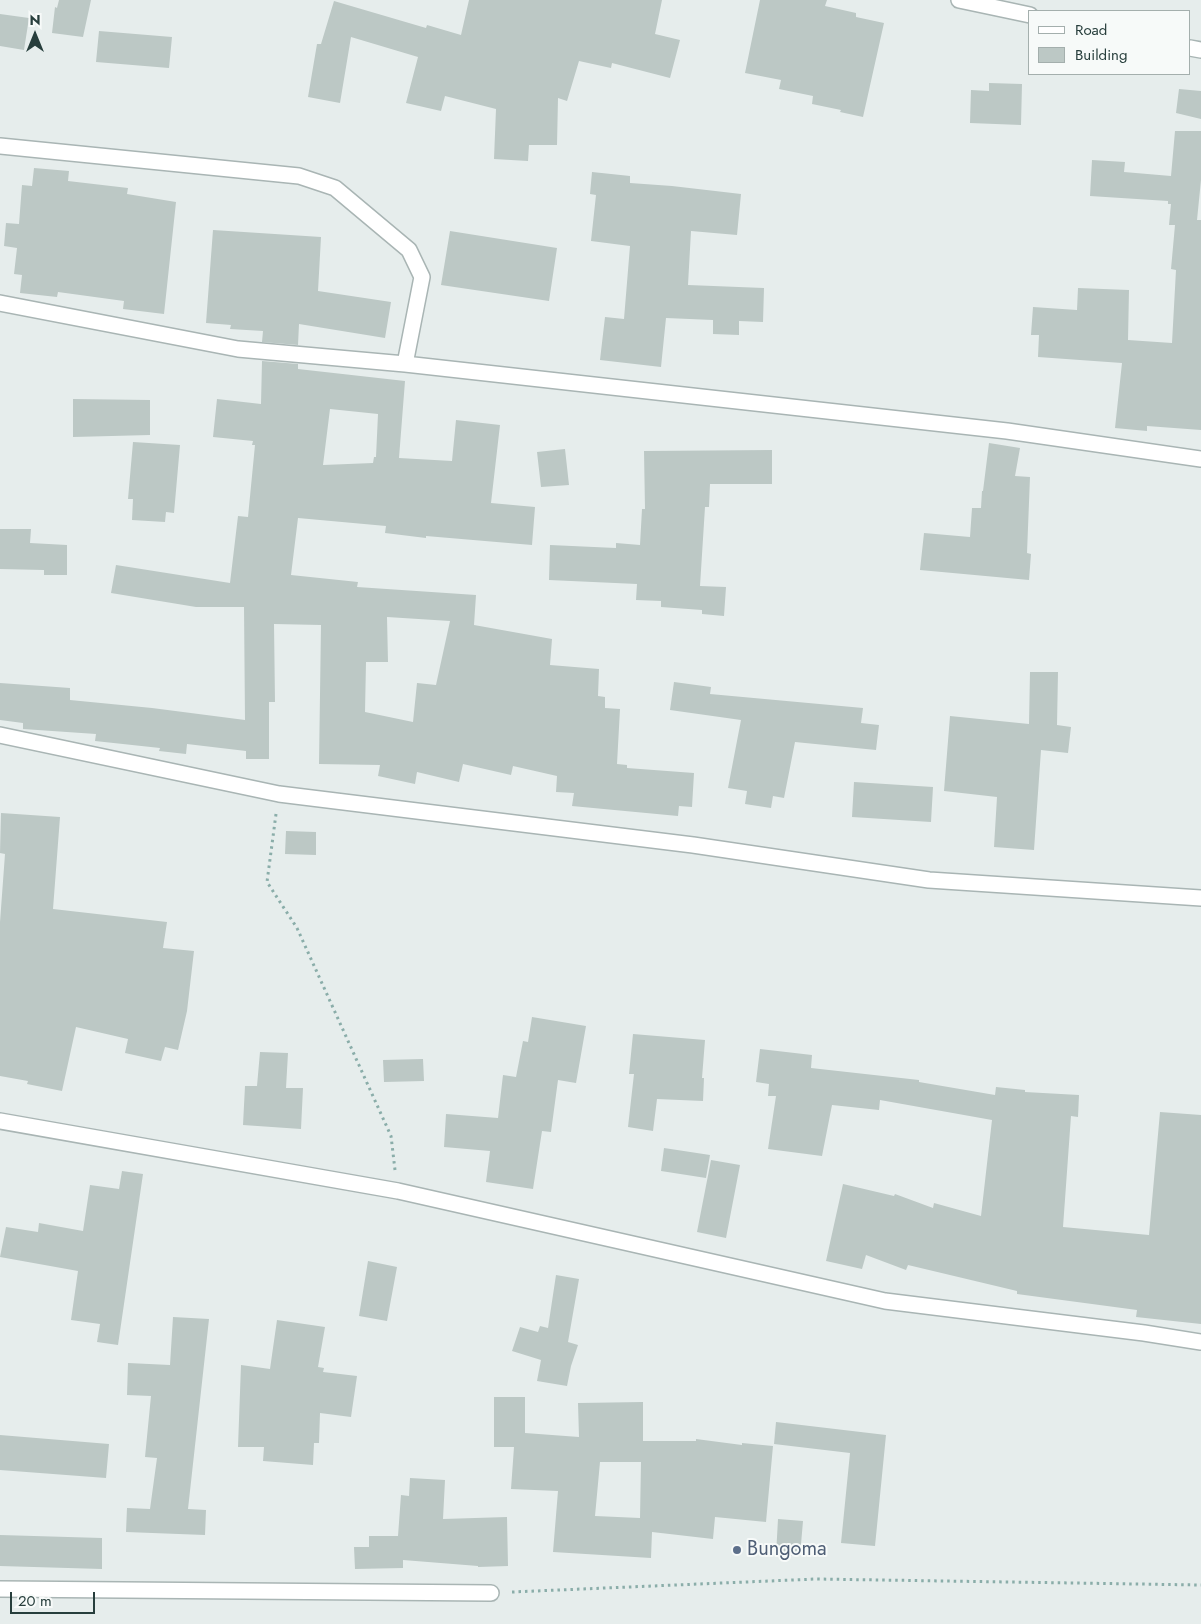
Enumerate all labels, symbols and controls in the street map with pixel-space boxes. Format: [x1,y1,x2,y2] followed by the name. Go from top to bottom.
[10,10,60,60] north arrow
[29,10,41,30] text: N
[1028,10,1191,75] legend
[1075,19,1107,41] text: Road
[1075,44,1127,66] text: Building
[747,1538,827,1562] place label: Bungoma
[731,1544,743,1556] marker: Bungoma
[12,1582,98,1614] scale bar
[18,1590,52,1612] text: 20 m

